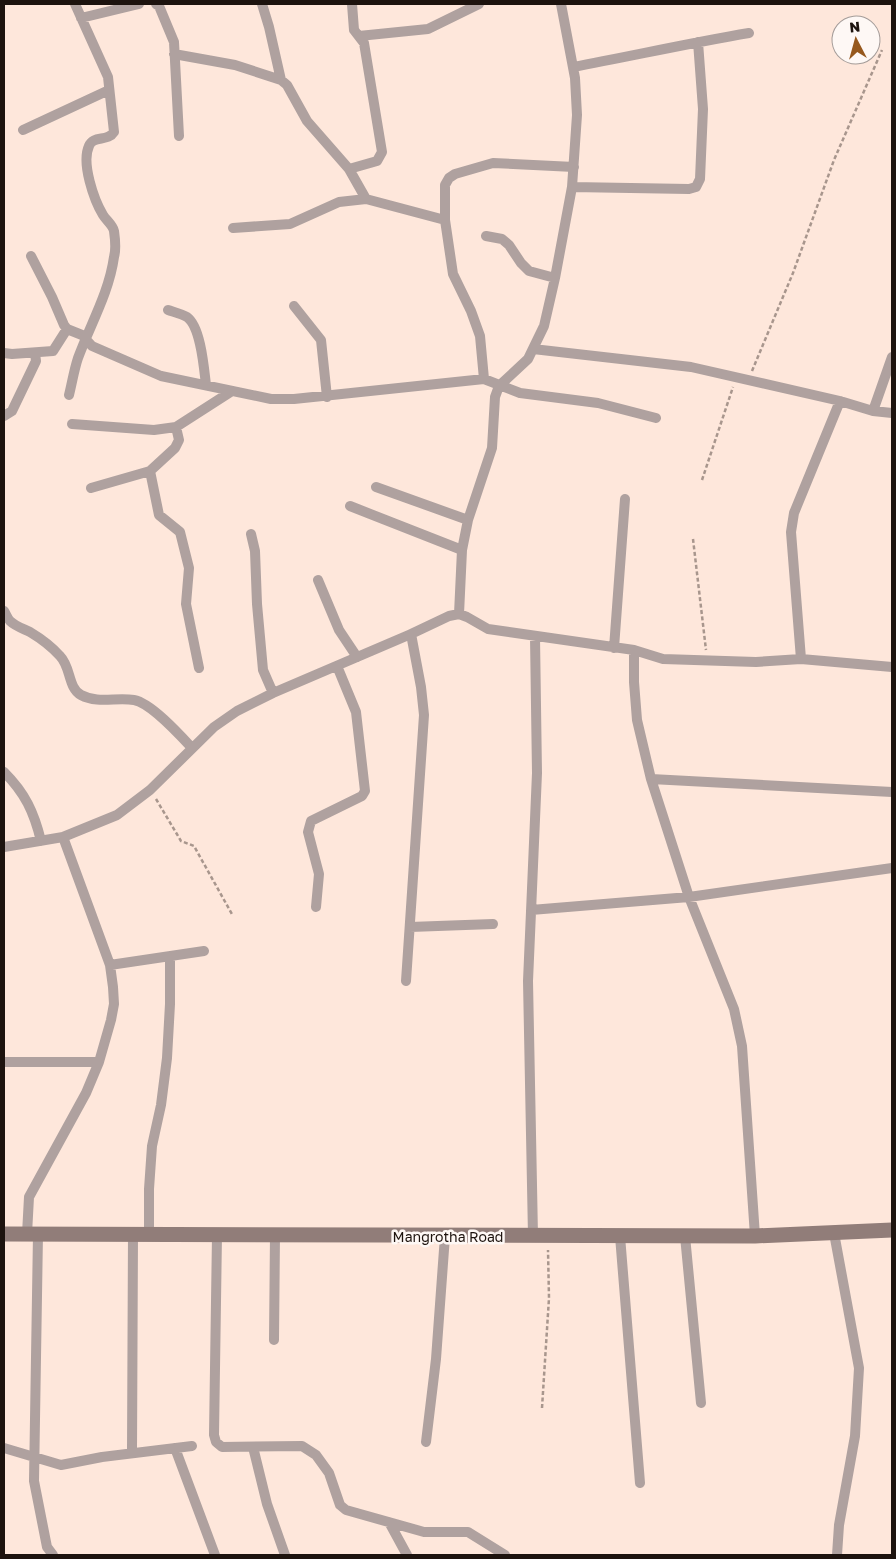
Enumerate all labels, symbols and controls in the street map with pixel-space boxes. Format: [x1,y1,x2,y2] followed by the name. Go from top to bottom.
[831,15,881,65] north arrow
[848,18,861,36] text: N
[393,1228,503,1245] street label: Mangrotha Road

